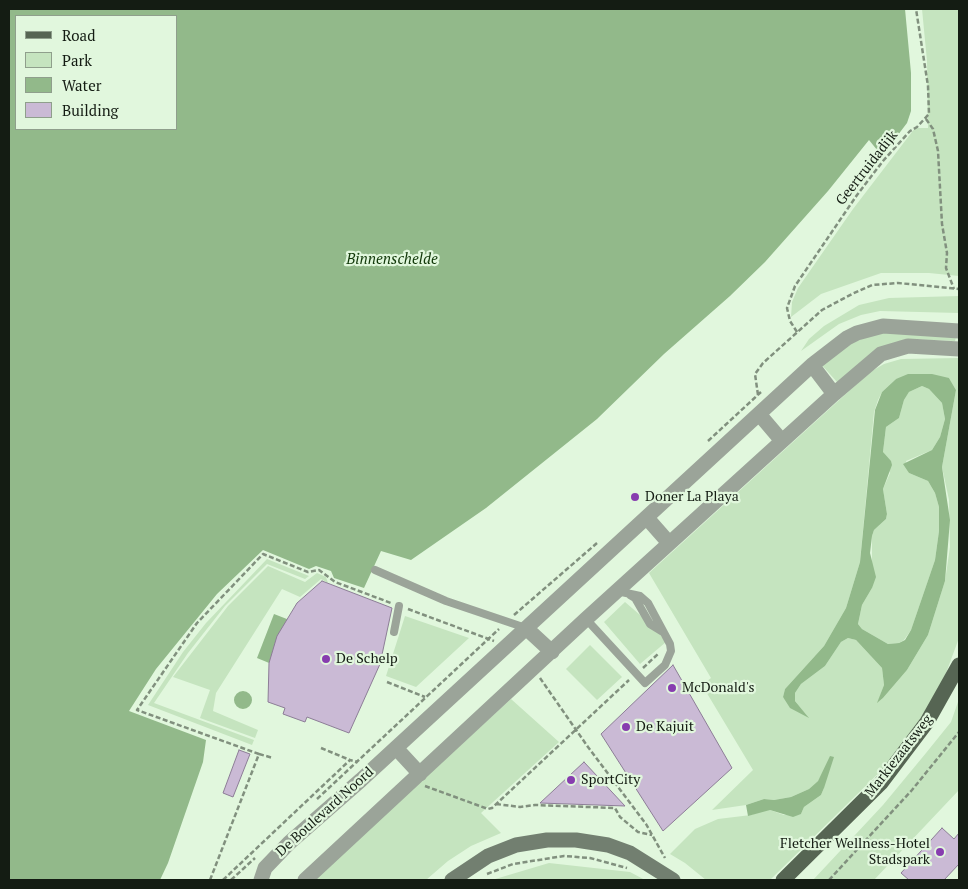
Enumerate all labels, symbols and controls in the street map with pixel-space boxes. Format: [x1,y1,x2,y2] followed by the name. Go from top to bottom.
[15,15,178,130] legend
[62,25,95,45] text: Road
[62,50,92,70] text: Park
[62,75,101,95] text: Water
[62,100,119,120] text: Building
[833,127,901,209] street label: Geertruidadijk
[346,251,438,269] water label: Binnenschelde
[645,489,739,505] place label: Doner La Playa
[629,491,641,503] marker: Doner La Playa
[336,651,398,667] place label: De Schelp
[320,653,332,665] marker: De Schelp
[682,680,754,696] place label: McDonald's
[666,682,678,694] marker: McDonald's
[862,712,936,800] street label: Markiezaatsweg
[636,719,694,735] place label: De Kajuit
[620,721,632,733] marker: De Kajuit
[273,764,377,860] street label: De Boulevard Noord
[581,772,640,788] place label: SportCity
[565,774,577,786] marker: SportCity
[780,836,930,869] place label: Fletcher Wellness-Hotel Stadspark
[934,846,946,858] marker: Fletcher Wellness-Hotel Stadspark

